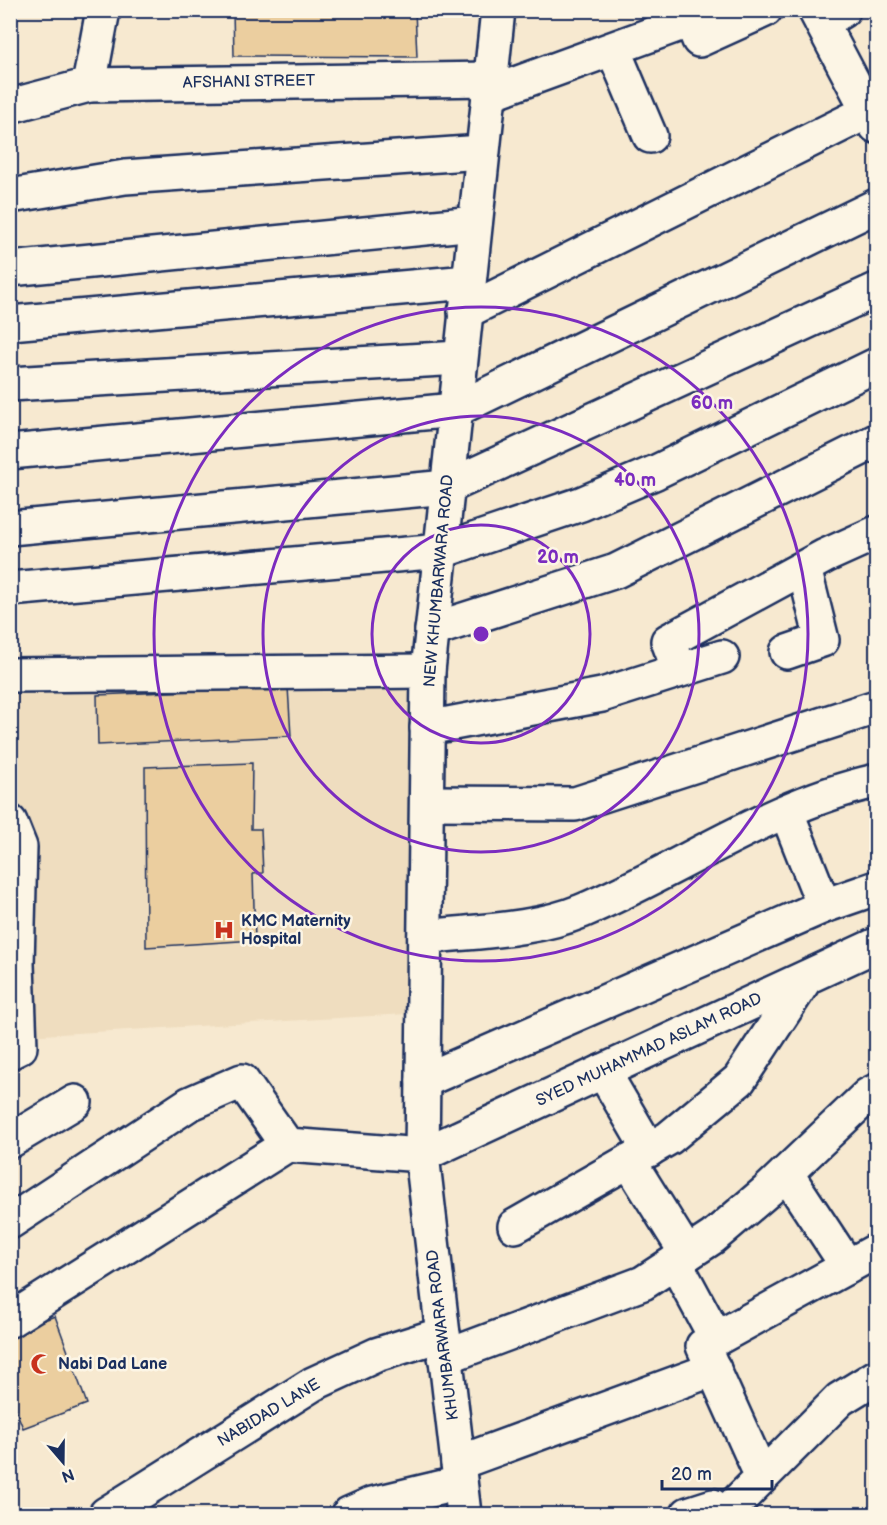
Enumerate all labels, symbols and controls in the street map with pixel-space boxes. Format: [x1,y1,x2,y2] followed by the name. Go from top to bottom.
[183,71,316,93] street label: AFSHANI STREET
[691,393,733,414] text: 60 m
[614,470,656,491] text: 40 m
[420,474,458,688] street label: NEW KHUMBARWARA ROAD
[537,547,579,568] text: 20 m
[471,624,491,644] centre of rings
[241,912,351,949] place label: KMC Maternity Hospital
[212,918,236,942] hospital icon: KMC Maternity Hospital
[533,989,765,1111] street label: SYED MUHAMMAD ASLAM ROAD
[423,1249,463,1421] street label: KHUMBARWARA ROAD
[29,1352,53,1376] mosque icon: Nabi Dad Lane
[58,1355,167,1374] place label: Nabi Dad Lane
[214,1375,324,1451] street label: NABIDAD LANE
[33,1432,93,1492] north arrow
[662,1453,772,1491] scale bar
[59,1464,77,1486] text: N
[671,1464,712,1485] text: 20 m

